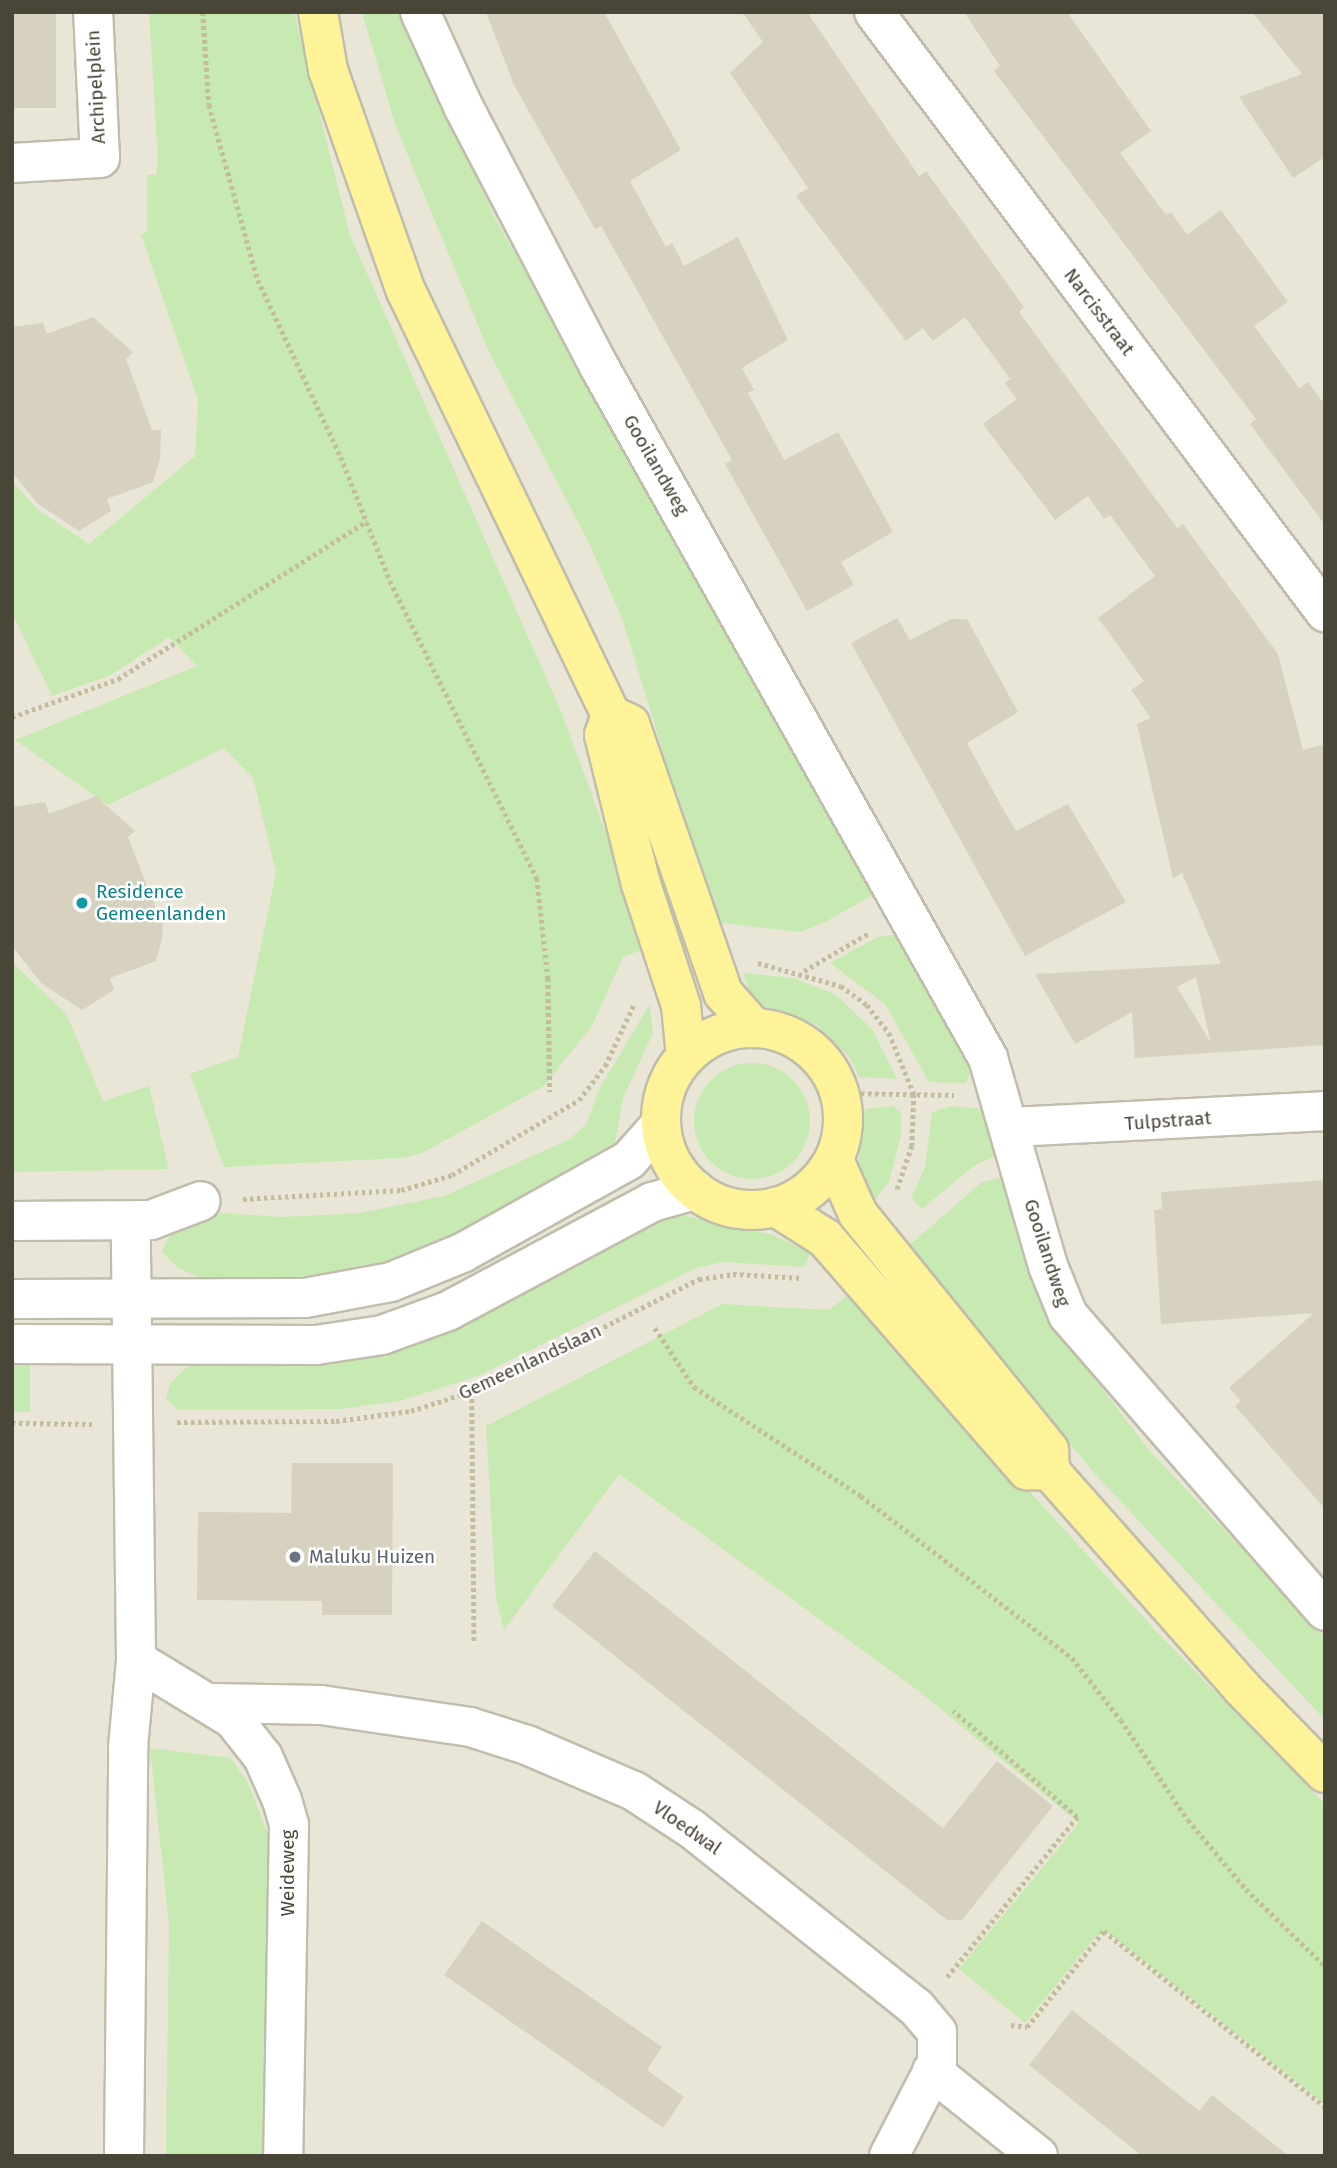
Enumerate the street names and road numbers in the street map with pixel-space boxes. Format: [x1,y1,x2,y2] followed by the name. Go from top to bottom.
[82,29,110,145] street label: Archipelplein
[1059,264,1139,360] street label: Narcisstraat
[618,411,694,519] street label: Gooilandweg
[1124,1107,1212,1135] street label: Tulpstraat
[1019,1196,1075,1310] street label: Gooilandweg
[455,1319,605,1405] street label: Gemeenlandslaan
[649,1796,725,1860] street label: Vloedwal
[277,1830,299,1916] street label: Weideweg

